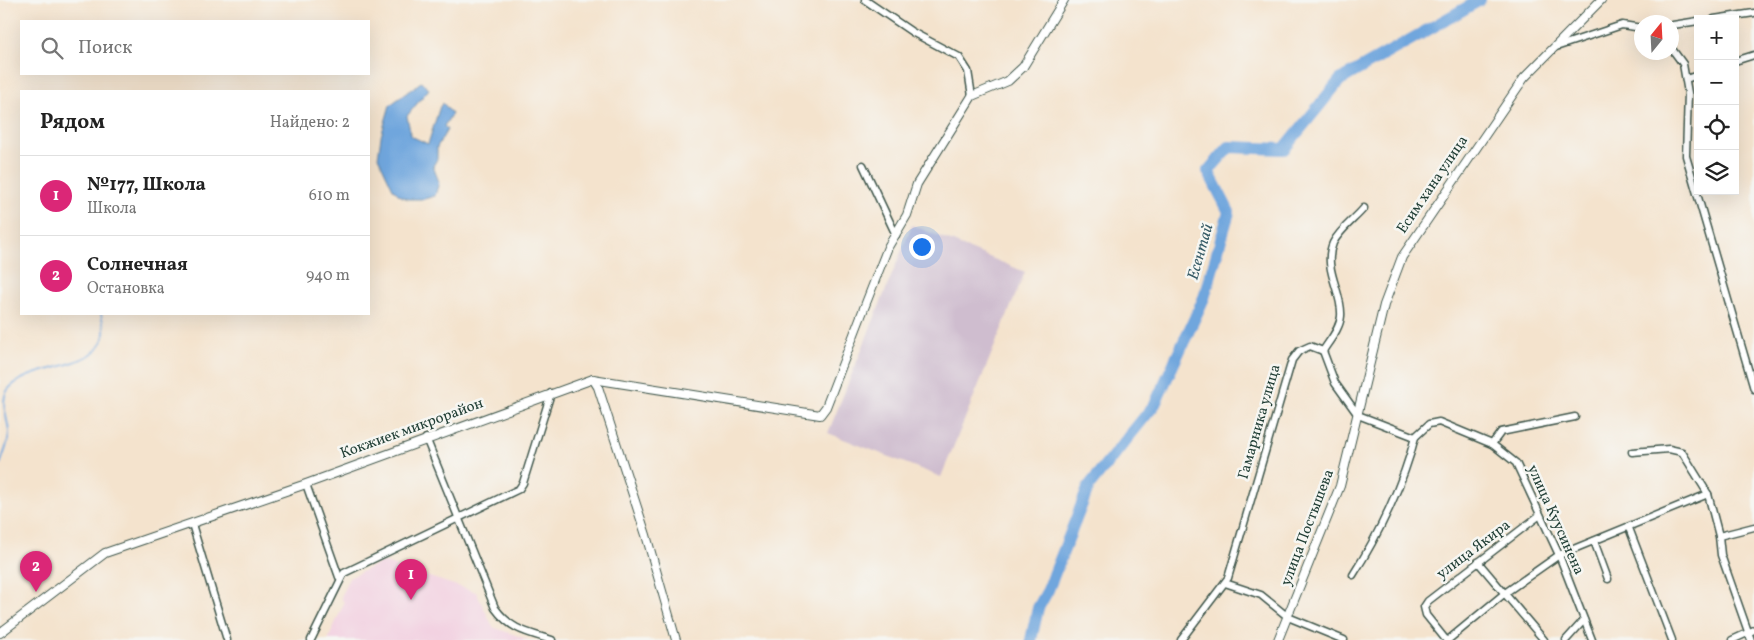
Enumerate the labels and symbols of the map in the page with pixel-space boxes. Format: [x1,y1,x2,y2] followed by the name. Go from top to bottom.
[1634,15,1679,60] north arrow
[1392,132,1474,238] street label: Есим хана улица
[1183,221,1219,283] water label: Есентай
[909,234,935,260] your location
[1234,362,1286,482] street label: Гамарника улица
[337,393,487,465] street label: Кокжиек микрорайон
[1521,462,1589,578] street label: улица Куусинена
[1276,467,1340,589] street label: улица Постышева
[1433,515,1515,585] street label: улица Якира
[20,551,52,592] pin: 2
[395,559,427,600] pin: 1

